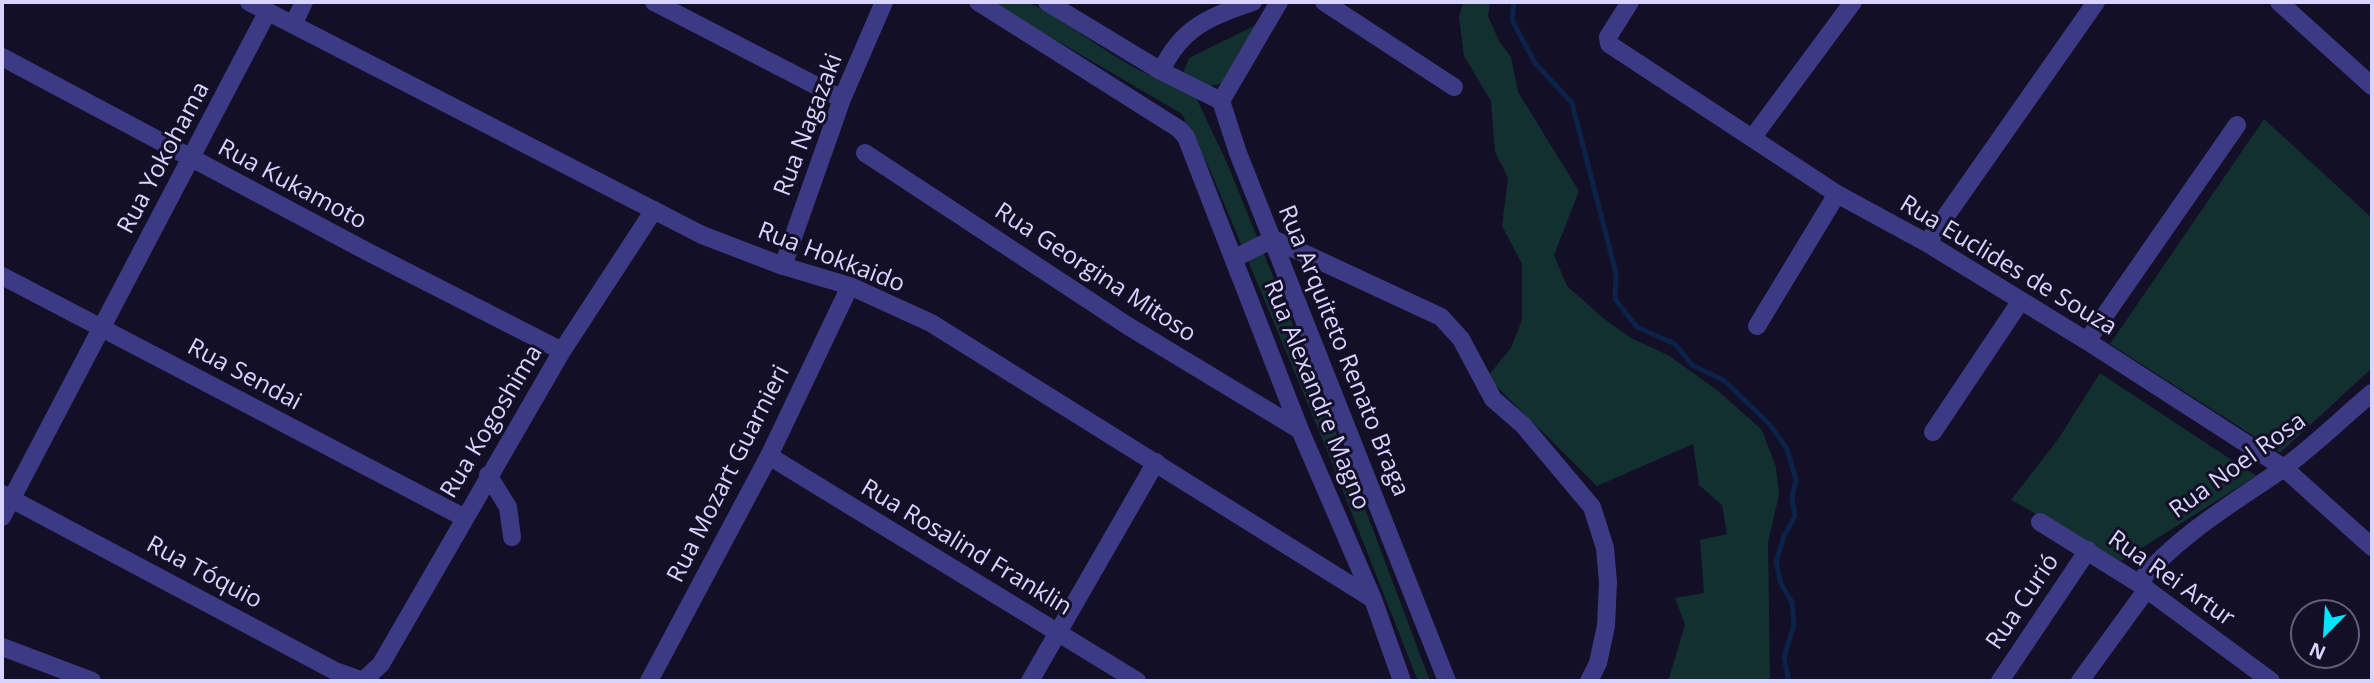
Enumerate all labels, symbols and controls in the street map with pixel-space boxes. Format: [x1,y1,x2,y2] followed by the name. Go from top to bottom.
[769,50,849,200] street label: Rua Nagazaki
[112,77,216,239] street label: Rua Yokohama
[213,134,371,236] street label: Rua Kukamoto
[1894,190,2122,342] street label: Rua Euclides de Souza
[989,197,1201,349] street label: Rua Georgina Mitoso
[1271,201,1415,501] street label: Rua Arquiteto Renato Braga
[754,217,908,299] street label: Rua Hokkaido
[1257,276,1375,514] street label: Rua Alexandre Magno
[182,333,306,417] street label: Rua Sendai
[435,340,549,504] street label: Rua Kogoshima
[662,361,796,587] street label: Rua Mozart Guarnieri
[2164,407,2312,525] street label: Rua Noel Rosa
[855,474,1077,622] street label: Rua Rosalind Franklin
[2102,525,2240,633] street label: Rua Rei Artur
[141,531,267,615] street label: Rua Tóquio
[1981,549,2065,655] street label: Rua Curió
[2290,599,2360,669] north arrow
[2305,636,2330,666] text: N

